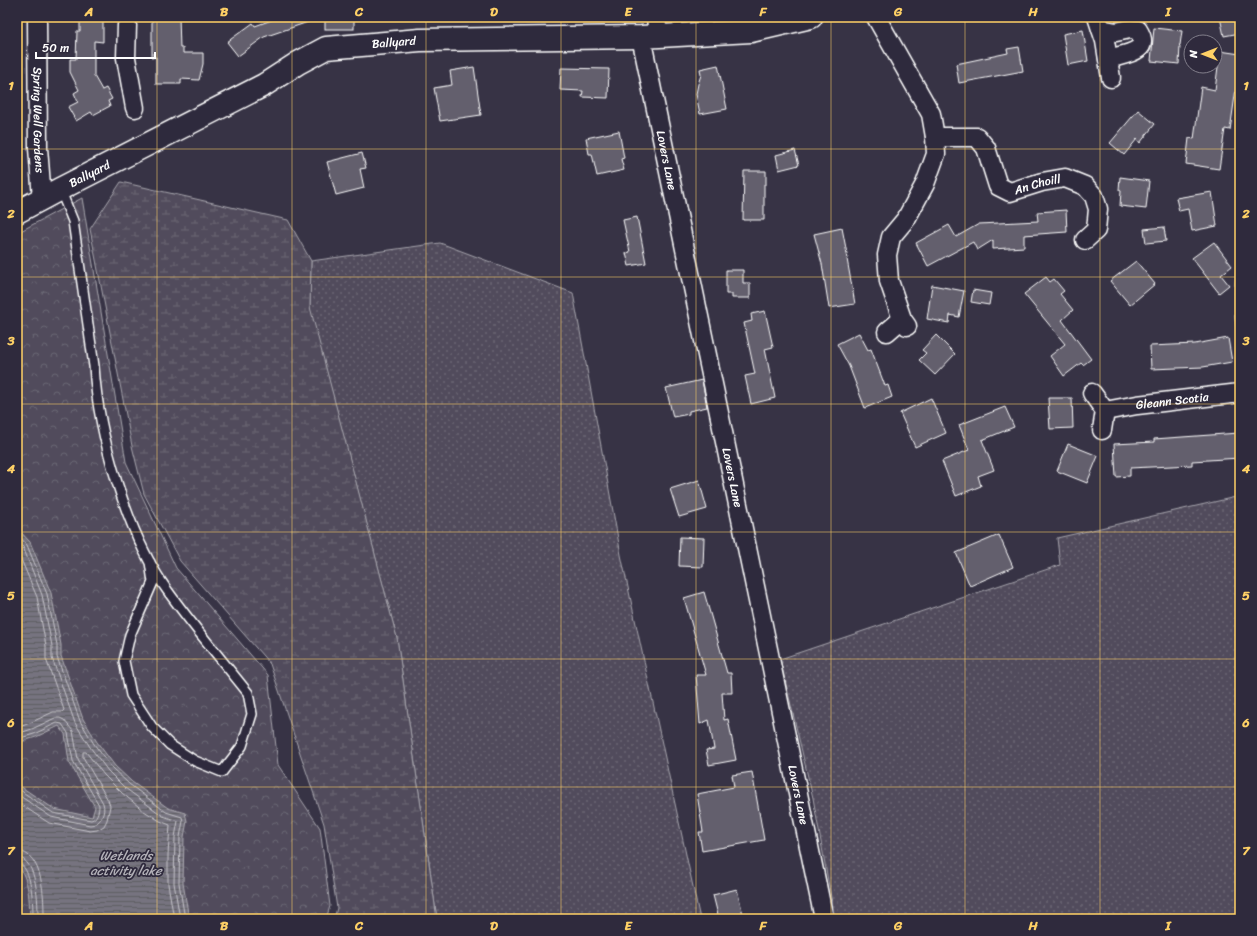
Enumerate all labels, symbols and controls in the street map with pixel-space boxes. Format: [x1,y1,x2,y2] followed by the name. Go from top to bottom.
[84,0,93,23] text: A
[220,0,229,23] text: B
[354,0,364,23] text: C
[490,0,498,23] text: D
[624,0,633,23] text: E
[758,0,767,23] text: F
[893,0,903,23] text: G
[1027,0,1038,23] text: H
[1164,0,1172,23] text: I
[371,29,417,55] street label: Ballyard
[36,34,155,60] scale bar
[1183,34,1223,74] north arrow
[42,37,69,59] text: 50 m
[1184,50,1203,59] text: N
[26,67,51,174] street label: Spring Well Gardens
[8,74,14,97] text: 1
[1243,74,1249,97] text: 1
[650,128,684,192] street label: Lovers Lane
[65,154,115,194] street label: Ballyard
[1010,168,1063,201] street label: An Choill
[6,202,15,225] text: 2
[1241,202,1250,225] text: 2
[6,329,15,352] text: 3
[1241,329,1250,352] text: 3
[1135,386,1211,416] street label: Gleann Scotia
[715,446,749,510] street label: Lovers Lane
[6,457,16,480] text: 4
[1241,457,1251,480] text: 4
[7,584,15,607] text: 5
[1242,584,1250,607] text: 5
[6,711,15,734] text: 6
[1241,711,1250,734] text: 6
[781,763,815,827] street label: Lovers Lane
[7,839,16,862] text: 7
[1242,839,1251,862] text: 7
[90,844,163,882] water label: Wetlands activity lake
[84,914,93,936] text: A
[220,914,229,936] text: B
[354,914,364,936] text: C
[490,914,498,936] text: D
[624,914,633,936] text: E
[758,914,767,936] text: F
[893,914,903,936] text: G
[1027,914,1038,936] text: H
[1164,914,1172,936] text: I

